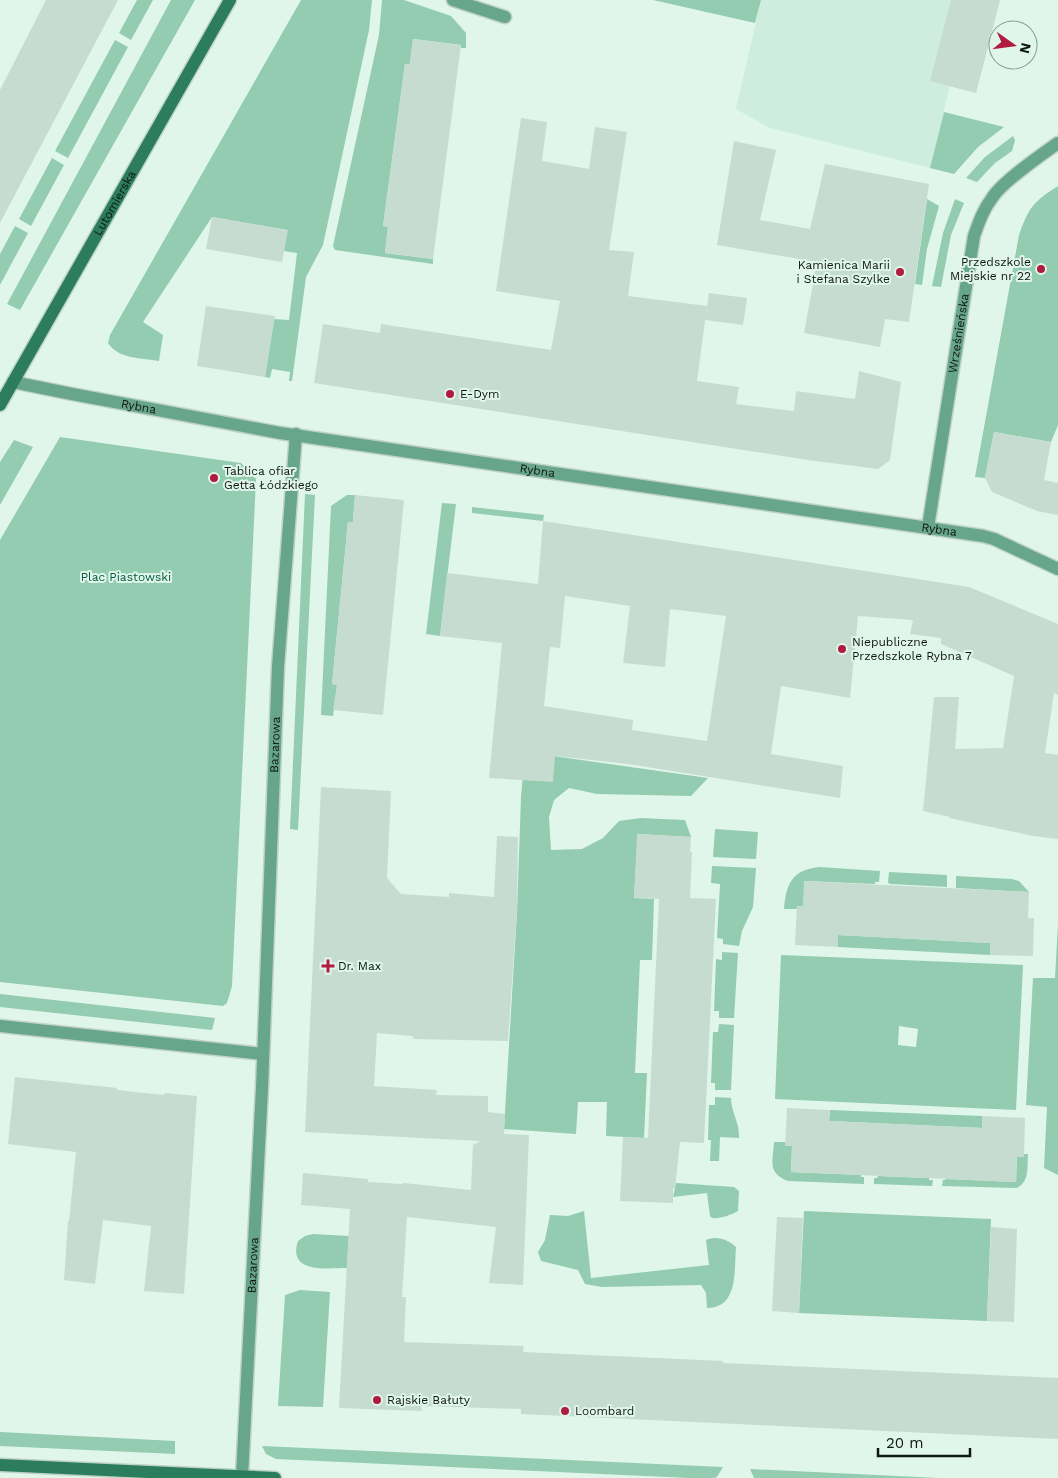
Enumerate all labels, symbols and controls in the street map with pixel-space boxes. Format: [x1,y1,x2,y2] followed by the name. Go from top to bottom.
[988,20,1038,70] north arrow
[1017,41,1035,55] text: N
[91,168,139,238] street label: Lutomierska
[950,255,1031,283] place label: Przedszkole Miejskie nr 22
[797,258,890,286] place label: Kamienica Marii i Stefana Szylke
[1035,263,1047,275] marker: Przedszkole Miejskie nr 22
[894,266,906,278] marker: Kamienica Marii i Stefana Szylke
[945,292,972,374] street label: Wrześnieńska
[460,387,499,401] place label: E-Dym
[444,388,456,400] marker: E-Dym
[120,396,158,417] street label: Rybna
[519,461,556,480] street label: Rybna
[224,464,318,492] place label: Tablica ofiar Getta Łódzkiego
[208,472,220,484] marker: Tablica ofiar Getta Łódzkiego
[921,520,958,539] street label: Rybna
[81,570,171,584] park label: Plac Piastowski
[852,635,972,663] place label: Niepubliczne Przedszkole Rybna 7
[836,643,848,655] marker: Niepubliczne Przedszkole Rybna 7
[267,716,283,773] street label: Bazarowa
[338,959,381,973] place label: Dr. Max
[322,960,334,972] marker: Dr. Max
[244,1237,261,1294] street label: Bazarowa
[387,1393,471,1407] place label: Rajskie Bałuty
[371,1394,383,1406] marker: Rajskie Bałuty
[575,1404,634,1418] place label: Loombard
[559,1405,571,1417] marker: Loombard
[878,1426,970,1458] scale bar
[886,1434,924,1452] text: 20 m

